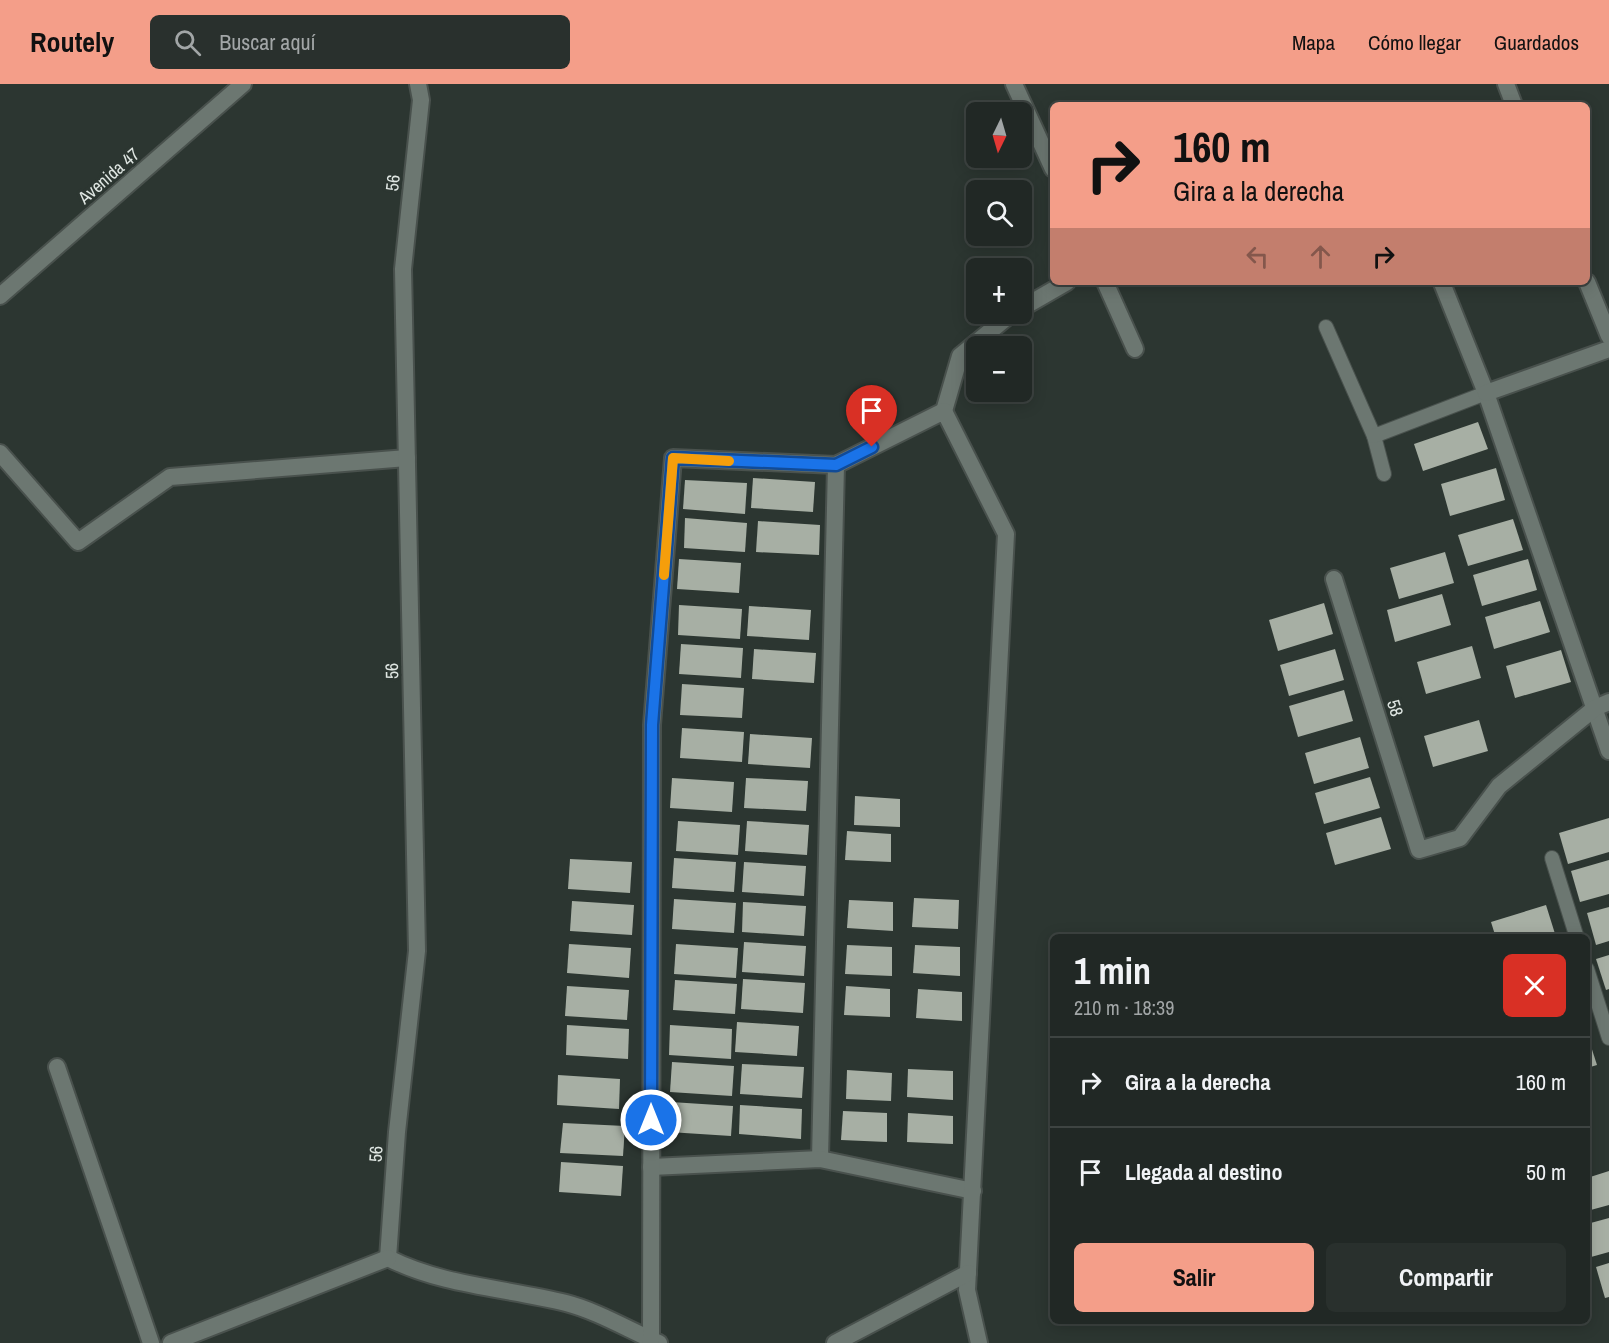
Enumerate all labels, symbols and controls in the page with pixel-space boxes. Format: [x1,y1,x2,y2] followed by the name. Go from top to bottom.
[150,15,570,69] search box
[30,23,114,61] text: Routely
[171,26,204,59] icon: search
[219,27,315,57] text: Buscar aquí
[1292,28,1335,57] text: Mapa
[1368,28,1461,57] text: Cómo llegar
[1494,28,1579,57] text: Guardados
[966,102,1032,168] north arrow
[966,102,1032,402] map controls
[1173,119,1271,175] text: 160 m
[1074,126,1152,204] icon: right
[72,142,145,210] street label: Avenida 47
[379,173,406,192] street label: 56
[1173,173,1344,209] text: Gira a la derecha
[966,180,1032,246] button: search
[1241,240,1274,273] icon: left
[1304,240,1337,273] icon: ahead
[1367,240,1400,273] icon: right
[966,258,1032,324] button: +
[966,336,1032,402] button: −
[846,385,897,447] pin
[855,394,888,427] icon: arrive
[379,663,404,679] street label: 56
[1381,696,1410,719] street label: 58
[1074,947,1151,995] text: 1 min
[1503,954,1566,1017] button: close
[1074,994,1174,1021] text: 210 m · 18:39
[1074,1066,1107,1099] icon: right
[1125,1067,1270,1097] text: Gira a la derecha
[1516,1067,1566,1097] text: 160 m
[619,1088,683,1152] position arrow
[362,1145,389,1163] street label: 56
[1074,1156,1107,1189] icon: arrive
[1125,1157,1282,1187] text: Llegada al destino
[1526,1157,1566,1187] text: 50 m
[1074,1243,1314,1312] button: Salir
[1326,1243,1566,1312] button: Compartir

